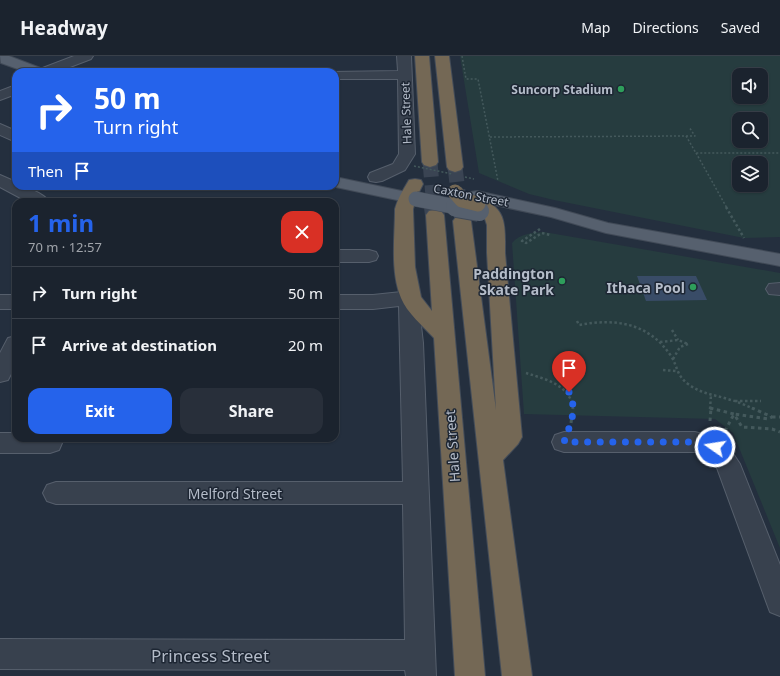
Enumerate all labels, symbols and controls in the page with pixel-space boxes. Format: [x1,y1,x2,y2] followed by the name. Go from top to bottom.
[20,15,108,41] text: Headway
[581,18,610,37] text: Map
[632,18,699,37] text: Directions
[721,18,760,37] text: Saved
[732,68,768,192] map controls
[732,68,768,104] button: sound
[94,79,161,117] text: 50 m
[396,81,416,144] street label: Hale Street
[511,81,613,98] place label: Suncorp Stadium
[28,84,80,136] icon: right
[616,84,626,94] marker: Suncorp Stadium
[732,112,768,148] button: search
[94,115,178,139] text: Turn right
[732,156,768,192] button: layers
[71,160,93,182] icon: arrive
[28,161,63,181] text: Then
[432,179,511,211] street label: Caxton Street
[28,206,94,239] text: 1 min
[281,211,323,253] button: close
[28,238,102,256] text: 70 m · 12:57
[473,264,554,299] place label: Paddington Skate Park
[557,276,567,286] marker: Paddington Skate Park
[606,278,685,297] place label: Ithaca Pool
[28,282,50,304] icon: right
[688,282,698,292] marker: Ithaca Pool
[62,283,137,303] text: Turn right
[288,283,323,303] text: 50 m
[28,334,50,356] icon: arrive
[62,335,217,355] text: Arrive at destination
[288,335,323,355] text: 20 m
[552,351,586,392] pin
[558,357,580,379] icon: arrive
[28,388,172,434] button: Exit
[180,388,323,434] button: Share
[440,409,464,483] street label: Hale Street
[694,426,736,468] position arrow
[188,484,282,503] street label: Melford Street
[151,644,269,667] street label: Princess Street

